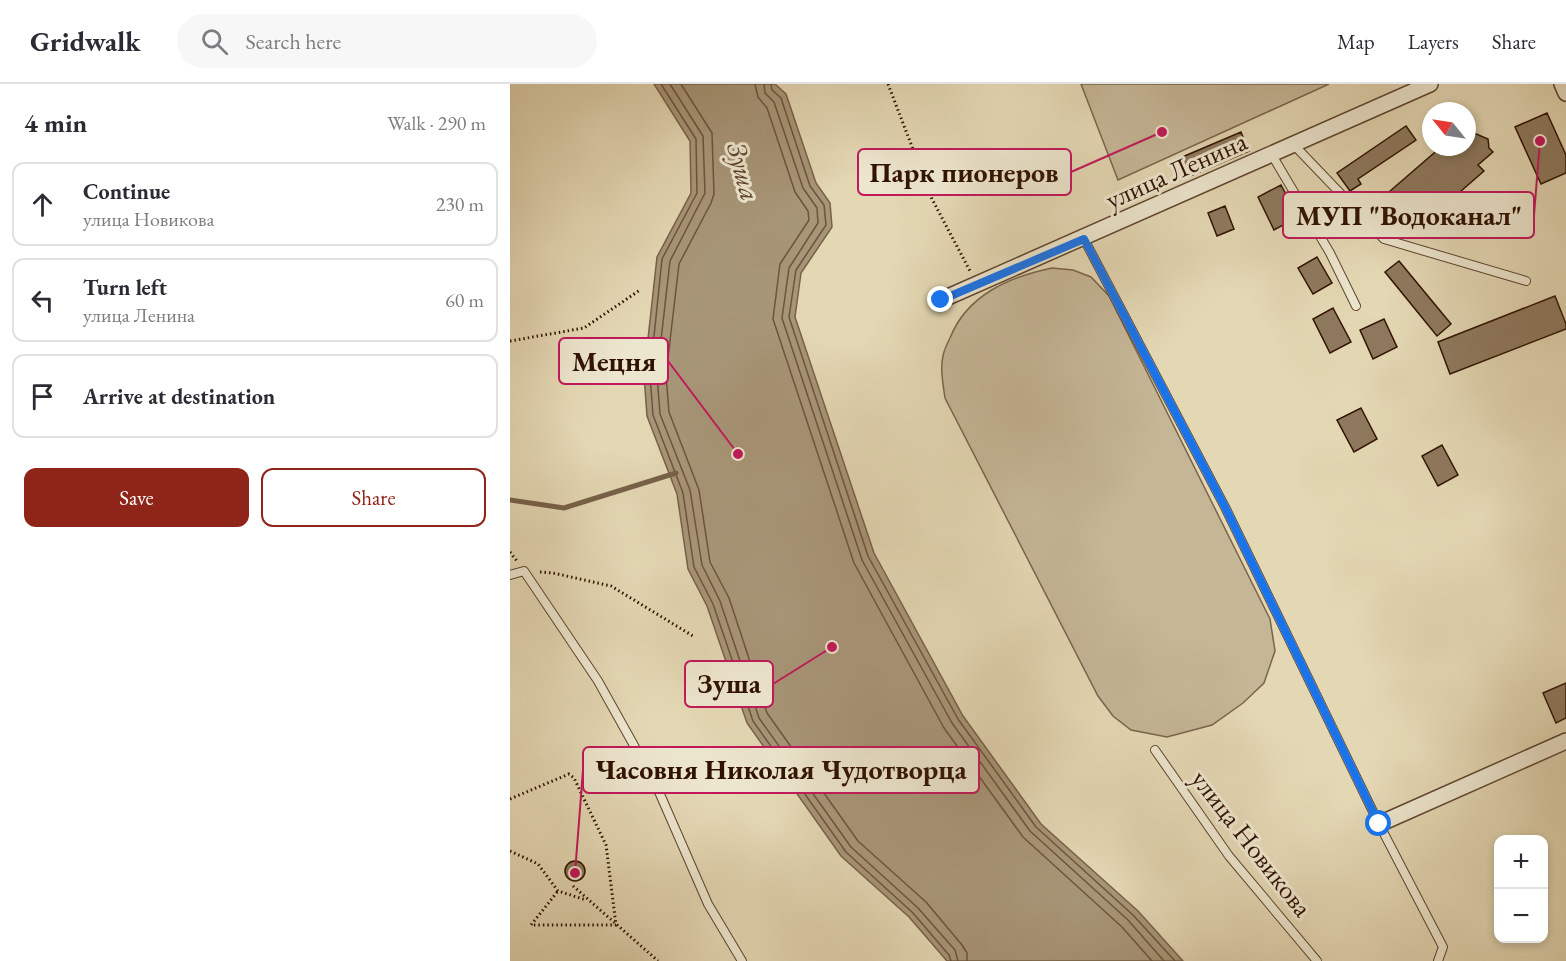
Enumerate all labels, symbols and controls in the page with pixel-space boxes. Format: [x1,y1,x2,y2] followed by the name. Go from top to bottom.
[177,14,597,68] search box
[30,23,141,59] text: Gridwalk
[198,25,231,58] icon: search
[246,27,341,56] text: Search here
[1337,28,1375,55] text: Map
[1408,28,1459,55] text: Layers
[1492,28,1536,55] text: Share
[1422,102,1476,156] north arrow
[24,106,87,140] text: 4 min
[387,110,486,136] text: Walk · 290 m
[1100,123,1252,217] street label: улица Ленина
[719,138,769,204] water label: Зуша
[858,149,1071,195] callout: Парк пионеров
[869,154,1059,190] text: Парк пионеров
[83,177,170,206] text: Continue
[26,188,59,221] icon: ahead
[436,191,484,217] text: 230 m
[1283,192,1534,238] callout: МУП "Водоканал"
[1296,197,1522,233] text: МУП "Водоканал"
[83,206,214,232] text: улица Новикова
[83,273,167,302] text: Turn left
[26,284,59,317] icon: left
[927,286,953,312] route end
[445,287,484,313] text: 60 m
[83,302,195,328] text: улица Ленина
[559,338,668,384] callout: Мецня
[572,343,656,379] text: Мецня
[26,380,59,413] icon: arrive
[83,382,275,411] text: Arrive at destination
[24,468,249,527] button: Save
[261,468,486,527] button: Share
[685,661,773,707] callout: Зуша
[697,665,762,701] text: Зуша
[583,747,979,793] callout: Часовня Николая Чудотворца
[595,751,968,787] text: Часовня Николая Чудотворца
[1184,762,1321,924] street label: улица Новикова
[1365,810,1391,836] route start
[1494,835,1548,943] map controls
[1494,835,1548,889] button: +
[1494,889,1548,943] button: −

